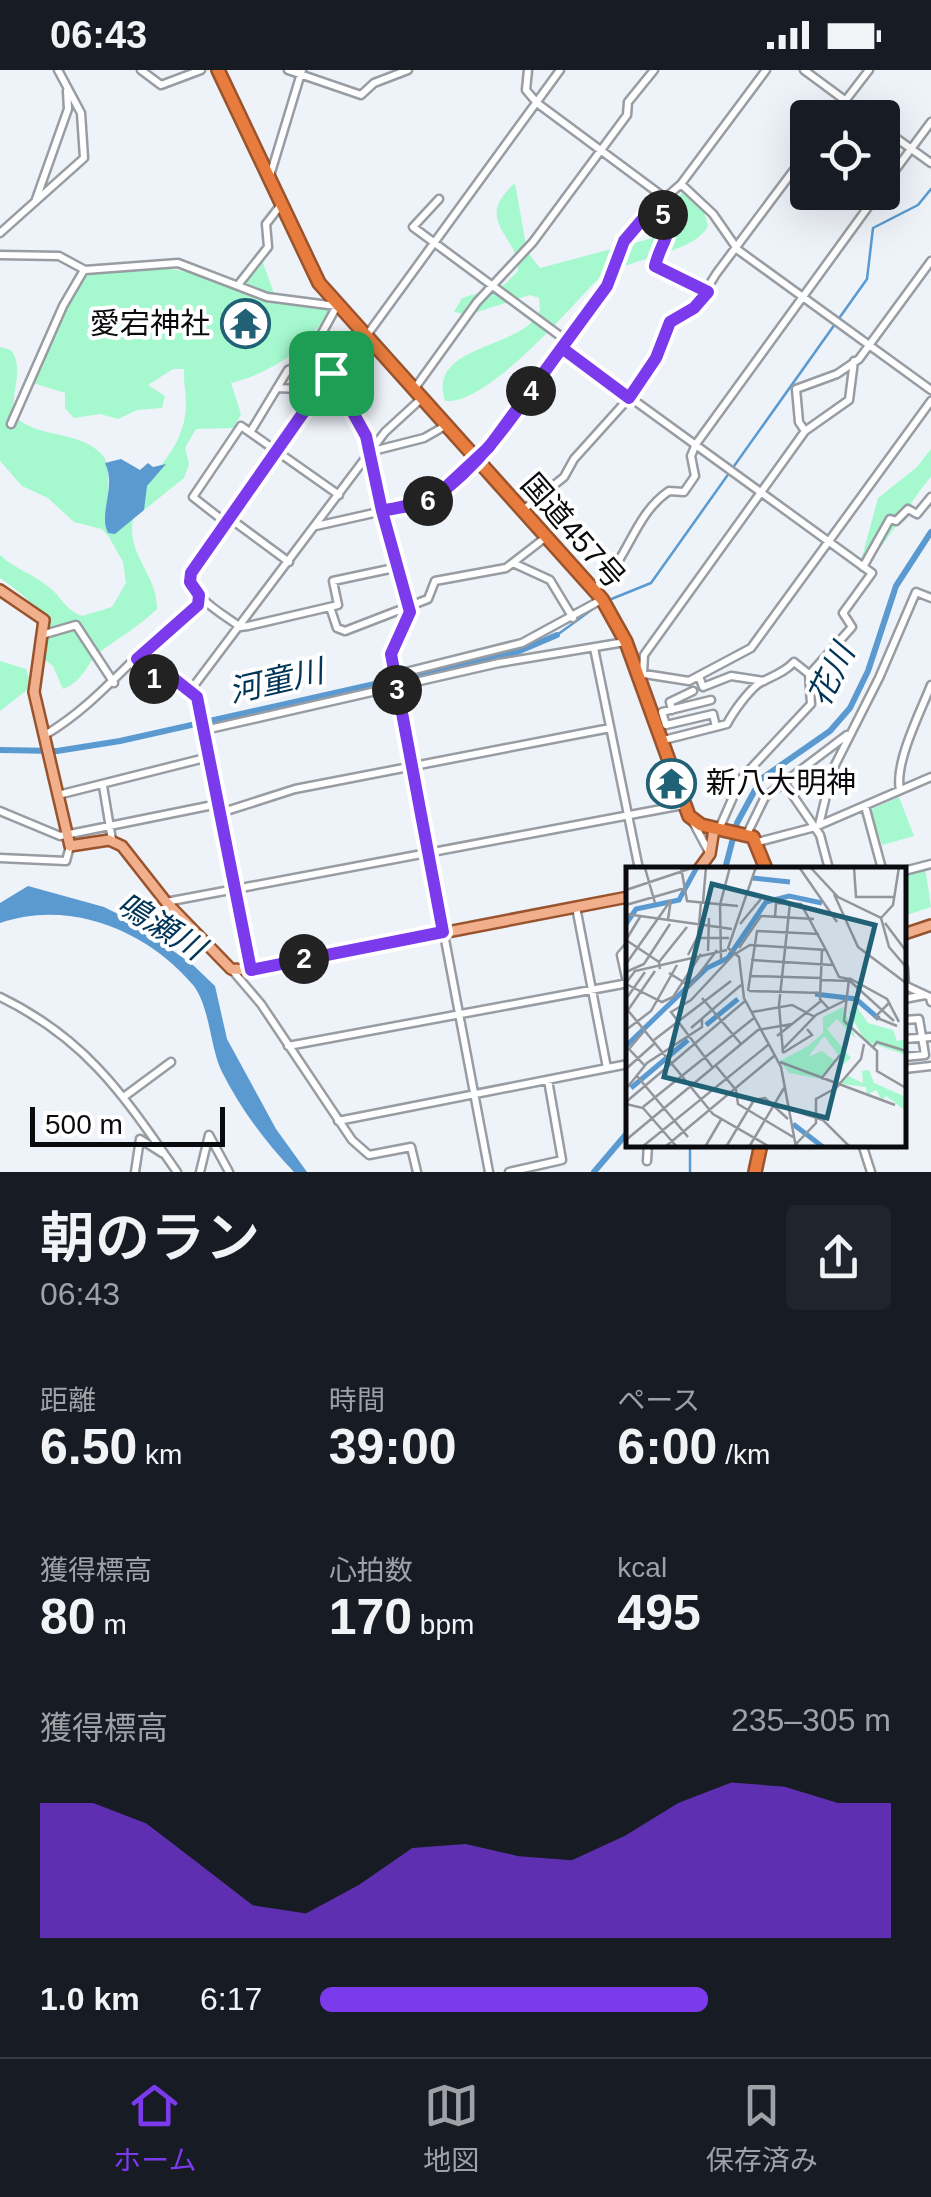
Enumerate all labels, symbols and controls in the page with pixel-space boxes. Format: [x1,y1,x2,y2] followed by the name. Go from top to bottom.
[50,14,147,56] text: 06:43
[790,100,900,210] map controls
[790,100,900,210] button: locate
[638,190,688,240] pin: 5
[655,199,671,230] text: 5
[219,298,271,350] temple icon: 愛宕神社
[90,307,210,340] place label: 愛宕神社
[289,331,374,416] pin
[304,346,359,401] icon: arrive
[506,366,556,416] pin: 4
[523,375,539,406] text: 4
[515,467,632,594] street label: 国道457号
[403,476,453,526] pin: 6
[420,485,436,516] text: 6
[801,636,863,712] water label: 花川
[225,652,330,709] water label: 河童川
[129,654,179,704] pin: 1
[146,663,162,694] text: 1
[372,665,422,715] pin: 3
[389,674,405,705] text: 3
[645,757,697,809] temple icon: 新八大明神
[706,766,856,799] place label: 新八大明神
[626,867,906,1147] inset map
[111,885,214,968] water label: 鳴瀬川
[279,934,329,984] pin: 2
[296,943,312,974] text: 2
[30,1102,225,1146] scale bar
[45,1109,123,1140] text: 500 m
[786,1205,891,1310] button: share
[40,1207,260,1269] text: 朝のラン
[40,1276,120,1312] text: 06:43
[40,1385,96,1416] text: 距離
[329,1385,385,1416] text: 時間
[617,1385,700,1416] text: ペース
[40,1419,137,1475] text: 6.50
[329,1419,457,1475] text: 39:00
[617,1419,717,1475] text: 6:00
[137,1439,182,1470] text: km
[717,1439,770,1470] text: /km
[617,1552,667,1583] text: kcal
[40,1555,152,1586] text: 獲得標高
[329,1555,413,1586] text: 心拍数
[617,1585,701,1641] text: 495
[40,1589,96,1645] text: 80
[329,1589,412,1645] text: 170
[96,1609,127,1640] text: m
[412,1609,474,1640] text: bpm
[731,1702,891,1738] text: 235–305 m
[40,1710,168,1746] text: 獲得標高
[40,1981,140,2017] text: 1.0 km
[200,1981,262,2017] text: 6:17
[113,2078,196,2178] tab: ホーム
[423,2078,479,2178] tab: 地図
[706,2078,818,2178] tab: 保存済み

